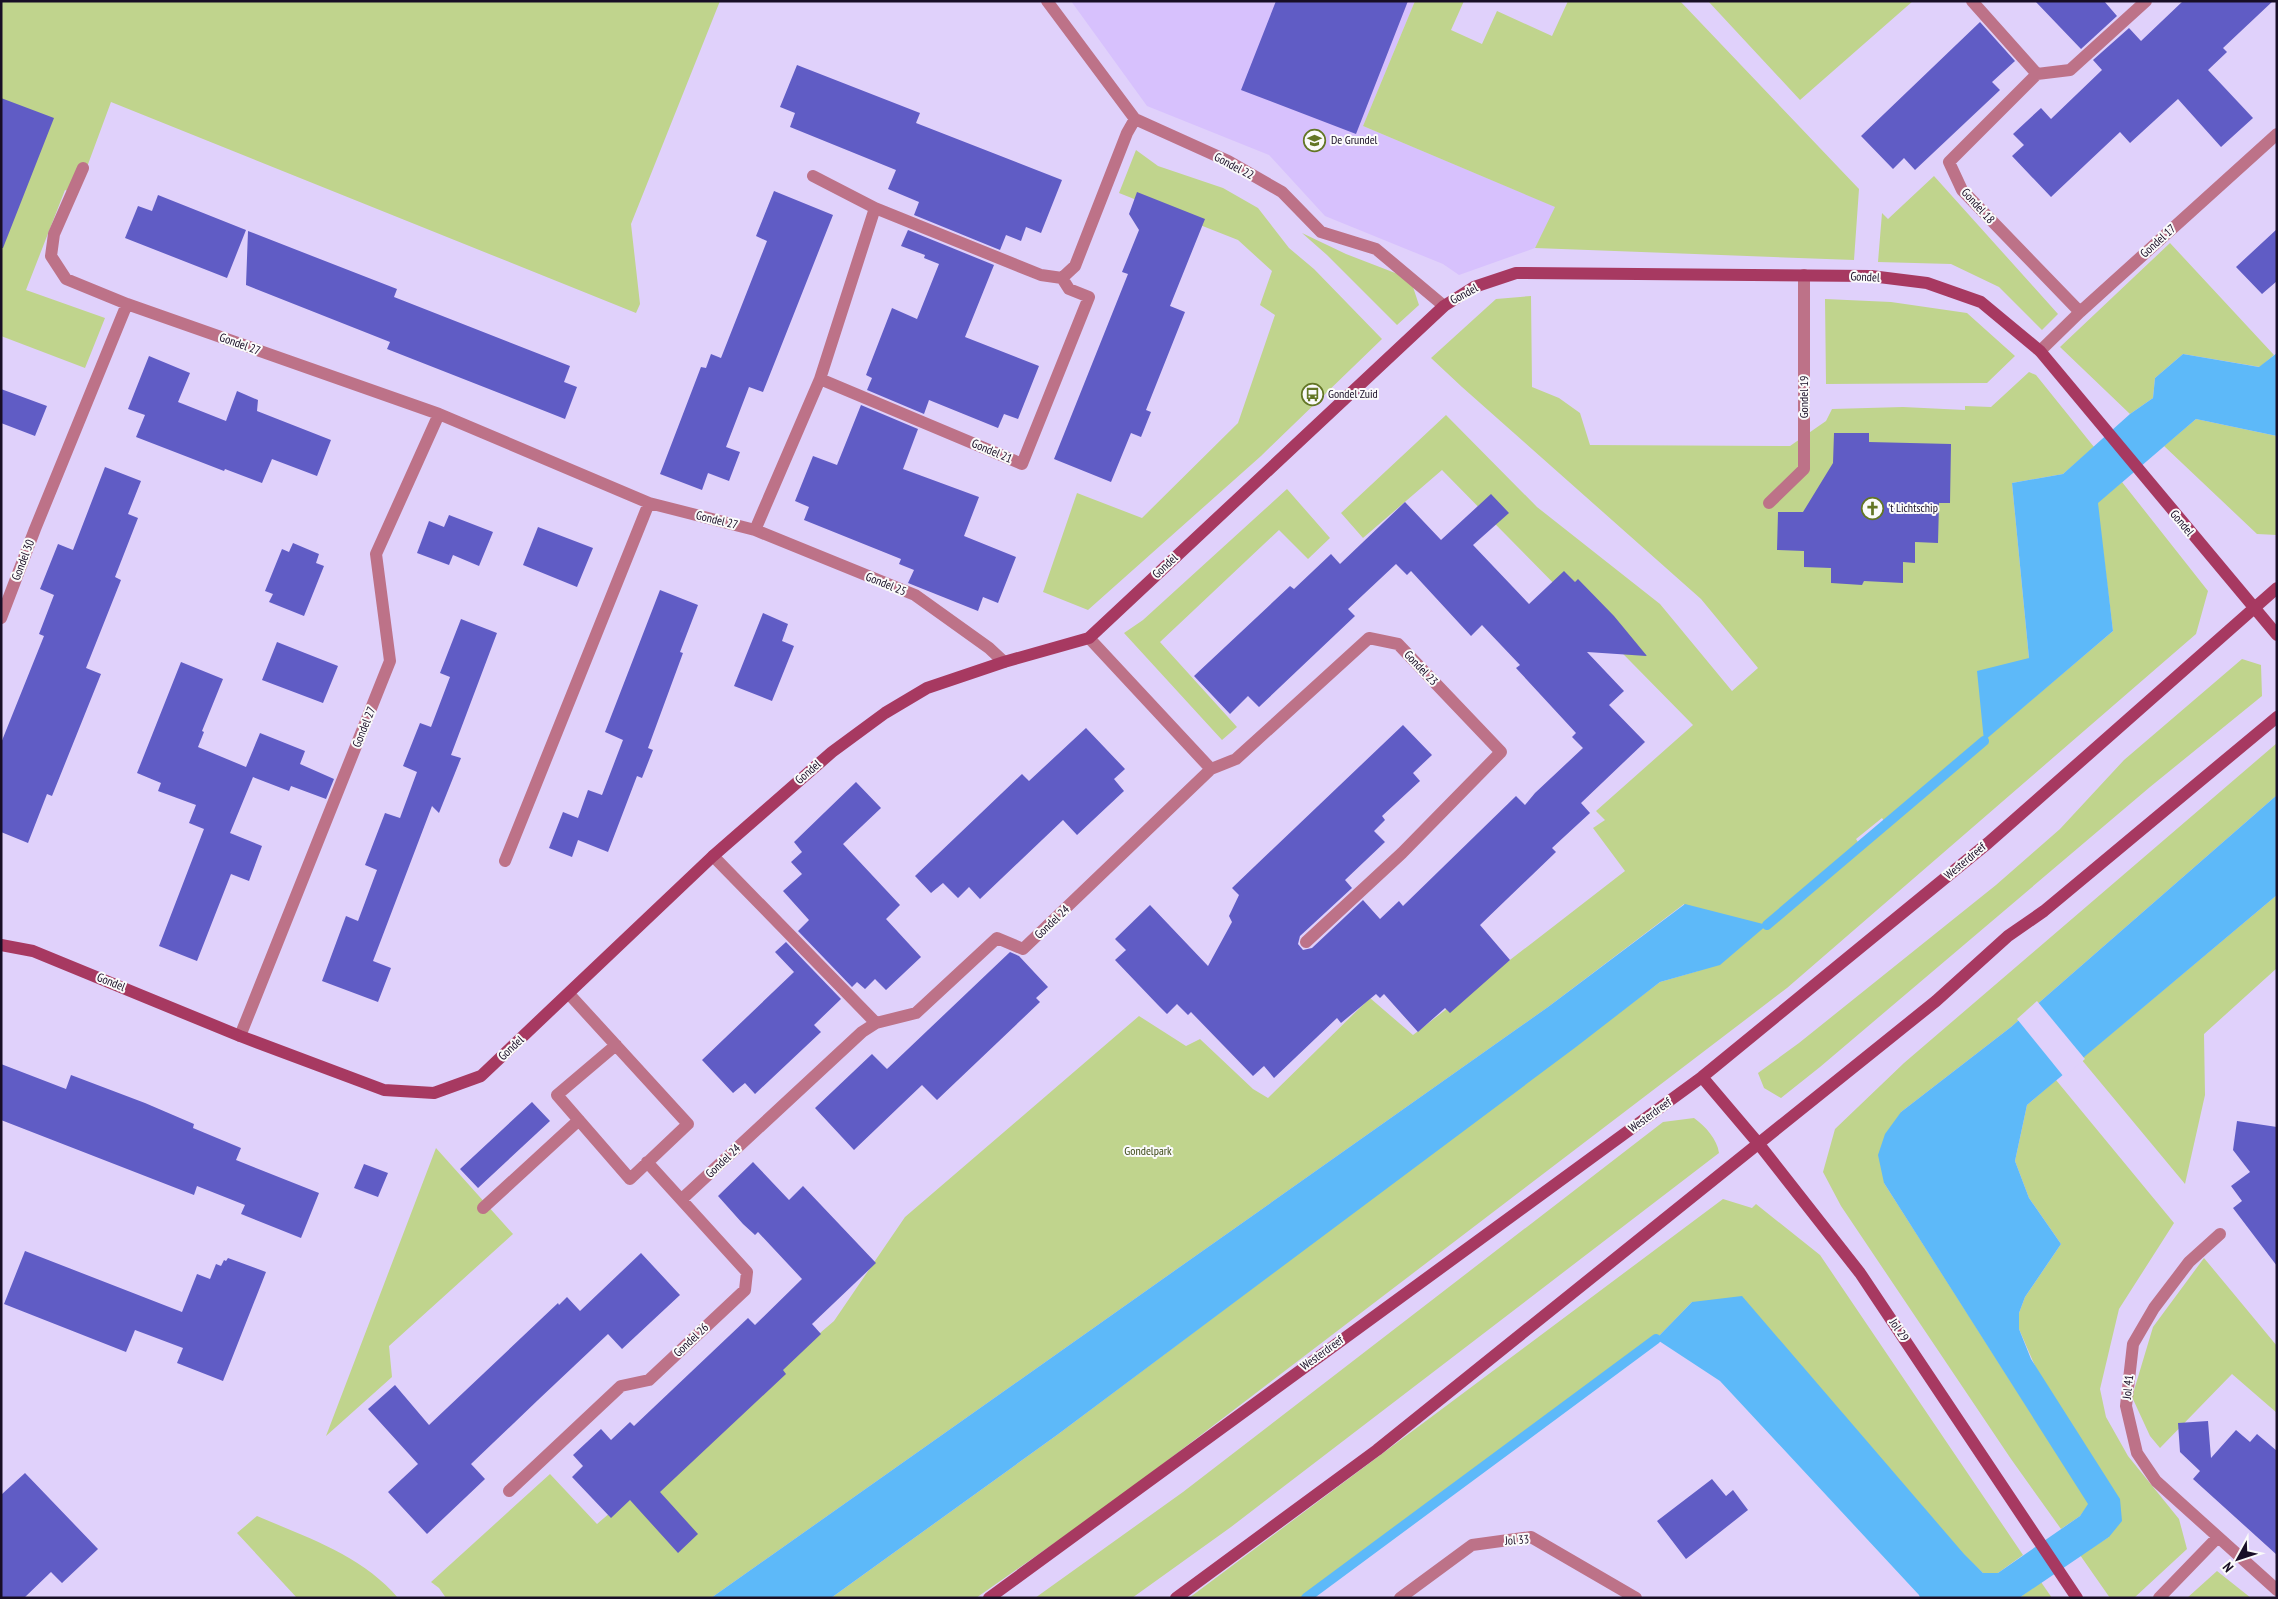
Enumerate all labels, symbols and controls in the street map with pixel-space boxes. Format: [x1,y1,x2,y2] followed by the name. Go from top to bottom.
[1303,128,1327,152] school or university icon: De Grundel
[1331,132,1378,147] place label: De Grundel
[1212,149,1257,182] street label: Gondel 22
[1959,185,1998,227] street label: Gondel 18
[2137,221,2179,260] street label: Gondel 17
[1850,268,1880,285] street label: Gondel
[1447,280,1480,307] street label: Gondel
[218,329,263,358] street label: Gondel 27
[1796,376,1811,418] street label: Gondel 19
[1300,382,1324,406] bus stop icon: Gondel Zuid
[1328,386,1378,401] place label: Gondel Zuid
[970,435,1015,466] street label: Gondel 21
[1860,496,1884,520] church icon: 't Lichtschip
[1888,500,1938,515] place label: 't Lichtschip
[695,507,740,532] street label: Gondel 27
[2167,507,2198,539] street label: Gondel
[8,537,37,582] street label: Gondel 30
[1149,550,1181,581] street label: Gondel
[864,569,909,598] street label: Gondel 25
[1401,647,1441,688] street label: Gondel 23
[349,704,378,749] street label: Gondel 27
[792,756,824,787] street label: Gondel
[1941,838,1989,882] street label: Westerdreef
[1031,901,1073,942] street label: Gondel 24
[95,969,128,994] street label: Gondel
[495,1032,527,1063] street label: Gondel
[1625,1093,1675,1135] street label: Westerdreef
[702,1140,744,1181] street label: Gondel 24
[1124,1143,1172,1158] park label: Gondelpark
[1886,1315,1912,1344] street label: Jol 29
[670,1320,711,1360] street label: Gondel 26
[1297,1331,1347,1373] street label: Westerdreef
[2119,1374,2136,1401] street label: Jol 41
[1503,1531,1530,1548] street label: Jol 33
[2213,1534,2263,1584] north arrow
[2219,1559,2237,1576] text: N

